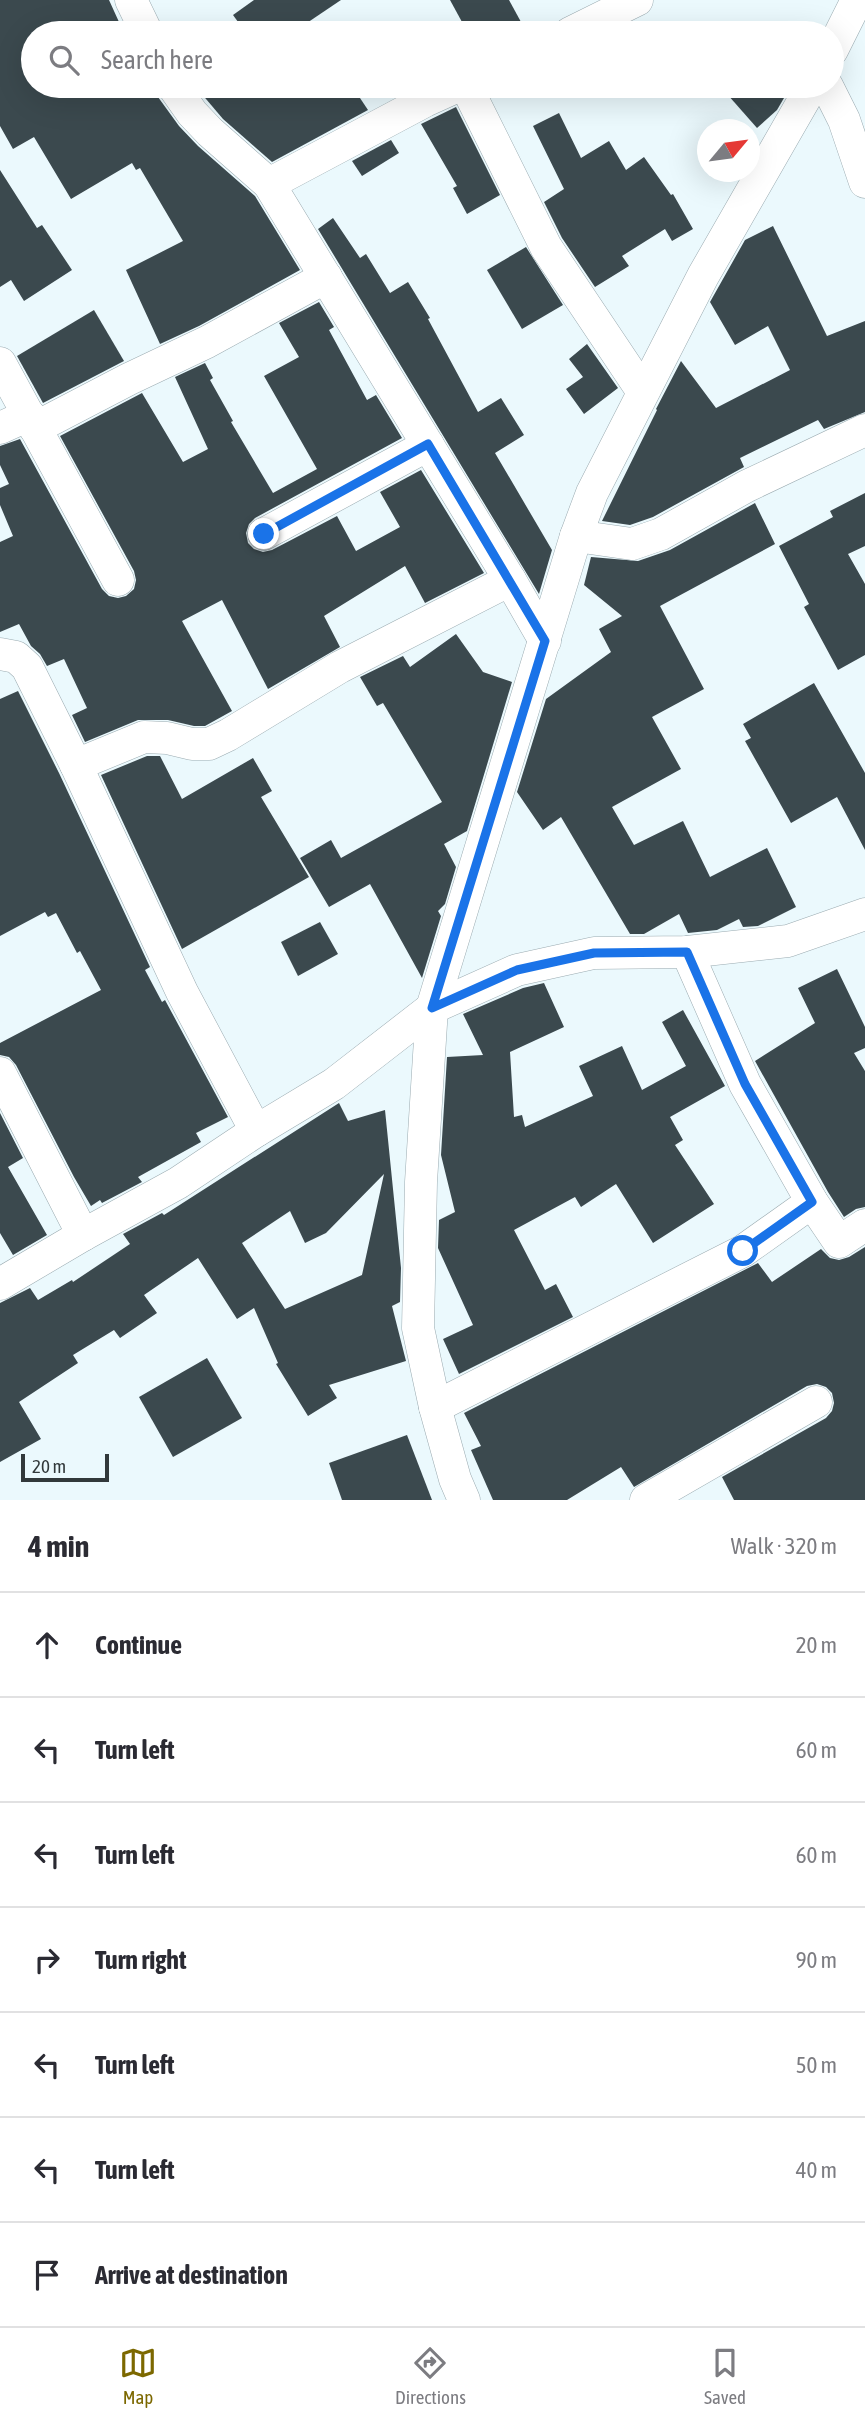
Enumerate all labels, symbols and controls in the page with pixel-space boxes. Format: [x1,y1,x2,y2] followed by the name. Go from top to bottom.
[21,21,844,98] search box
[45,41,83,79] icon: search
[101,45,213,75] text: Search here
[697,119,760,182] north arrow
[248,518,279,549] route end
[727,1235,758,1266] route start
[21,1451,108,1483] scale bar
[32,1455,66,1477] text: 20 m
[28,1529,89,1563] text: 4 min
[731,1533,837,1559] text: Walk · 320 m
[28,1626,66,1664] icon: ahead
[95,1630,182,1660] text: Continue
[796,1632,837,1658] text: 20 m
[28,1731,66,1769] icon: left
[95,1735,175,1765] text: Turn left
[796,1737,837,1763] text: 60 m
[28,1836,66,1874] icon: left
[95,1840,175,1870] text: Turn left
[796,1842,837,1868] text: 60 m
[28,1941,66,1979] icon: right
[95,1945,186,1975] text: Turn right
[796,1947,837,1973] text: 90 m
[28,2046,66,2084] icon: left
[95,2050,175,2080] text: Turn left
[796,2052,837,2078] text: 50 m
[28,2151,66,2189] icon: left
[95,2155,175,2185] text: Turn left
[796,2157,837,2183] text: 40 m
[28,2256,66,2294] icon: arrive
[95,2260,288,2290] text: Arrive at destination
[119,2344,157,2408] tab: Map
[395,2344,466,2408] tab: Directions
[704,2344,746,2408] tab: Saved

